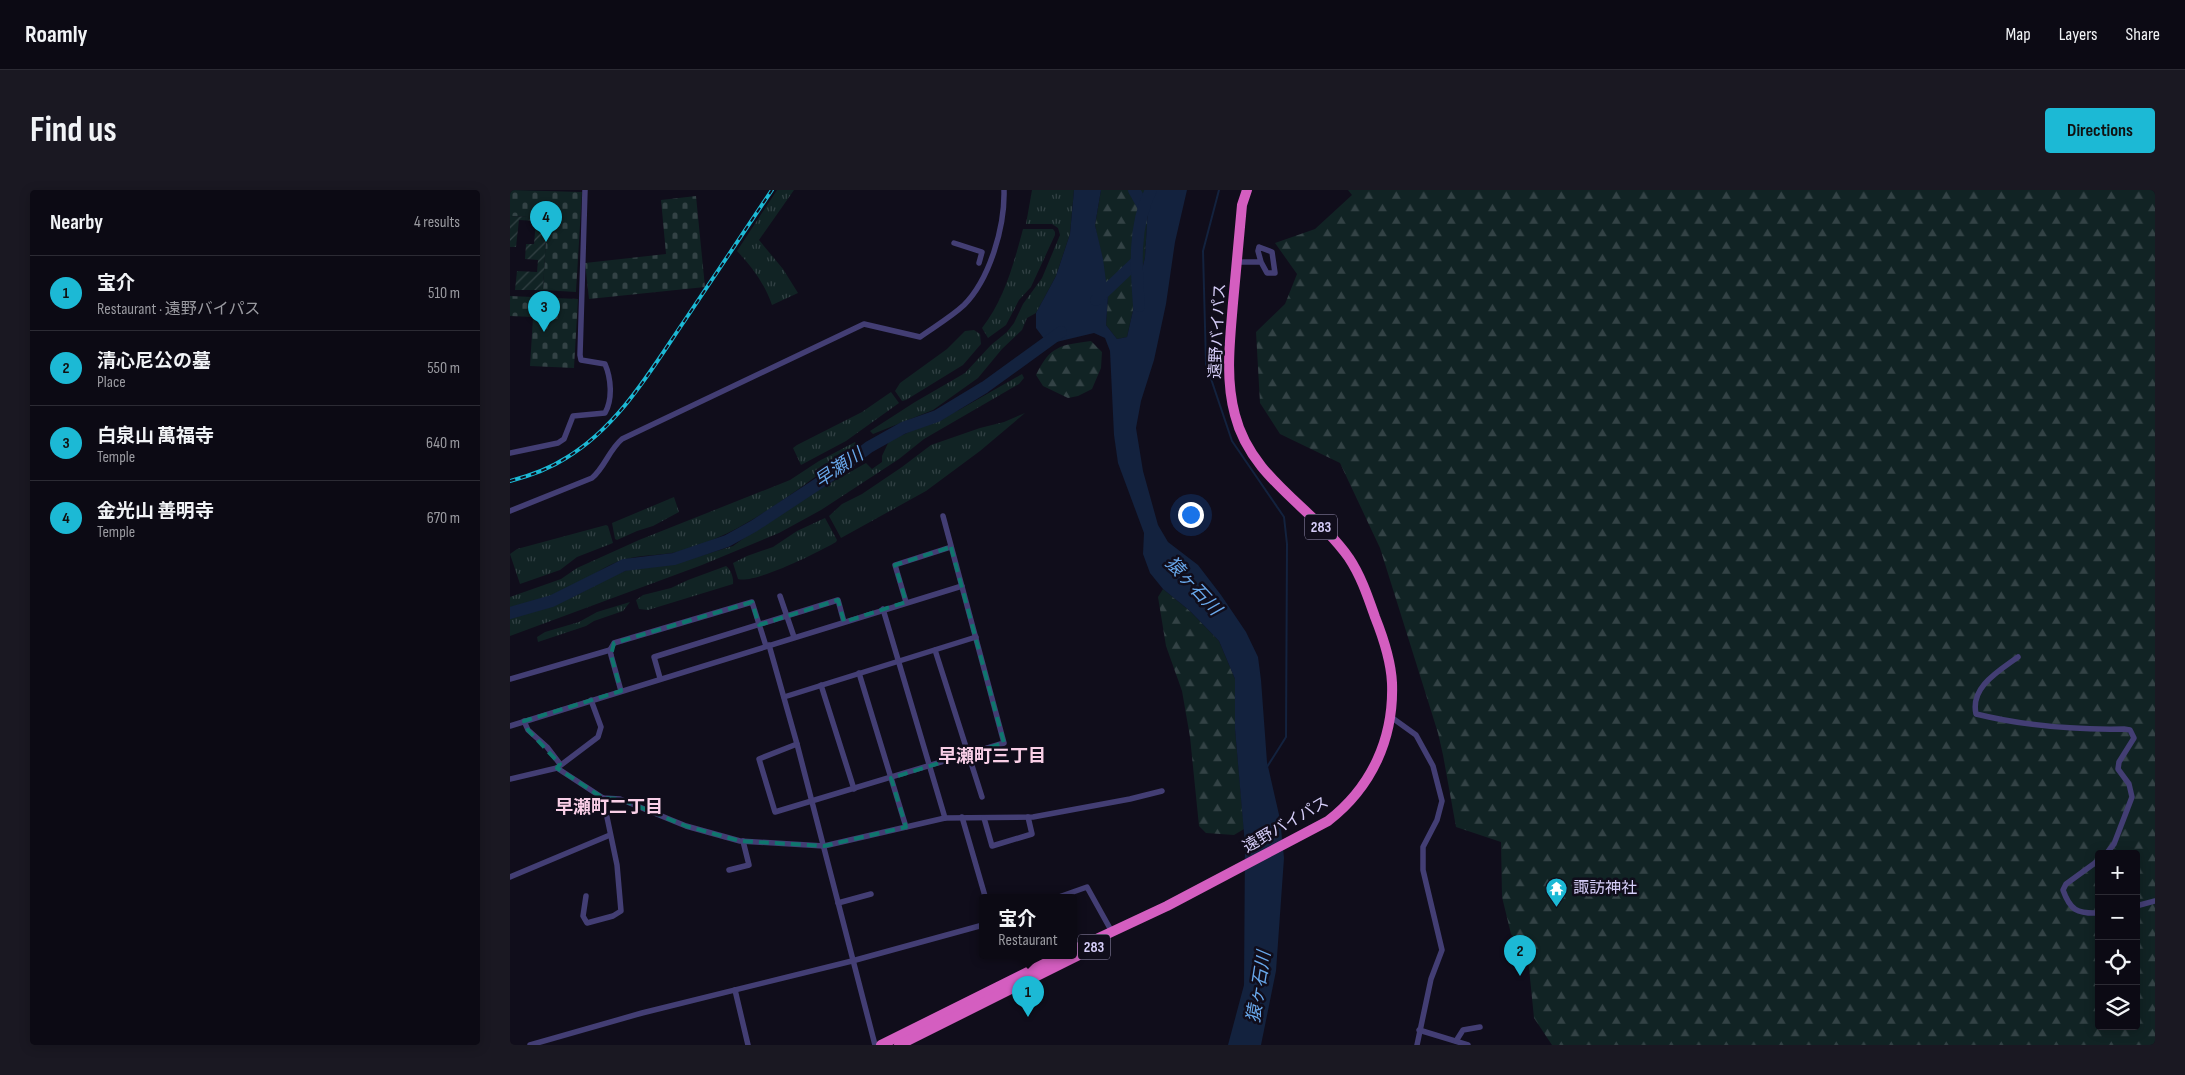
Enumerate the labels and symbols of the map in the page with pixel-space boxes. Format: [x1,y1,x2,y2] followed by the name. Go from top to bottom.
[530,201,562,242] pin: 4
[1206,283,1230,379] street label: 遠野バイパス
[528,291,560,332] pin: 3
[811,443,869,492] water label: 早瀬川
[1178,502,1204,528] your location
[1305,514,1337,540] road number: 283
[1161,553,1227,621] water label: 猿ヶ石川
[938,746,1046,767] district label: 早瀬町三丁目
[1240,793,1332,857] street label: 遠野バイパス
[555,797,663,818] district label: 早瀬町二丁目
[1545,876,1569,907] temple icon: 諏訪神社
[1573,879,1637,898] place label: 諏訪神社
[1078,934,1110,960] road number: 283
[1504,935,1536,976] pin: 2
[1243,948,1275,1024] water label: 猿ヶ石川
[1012,976,1044,1017] pin: 1

